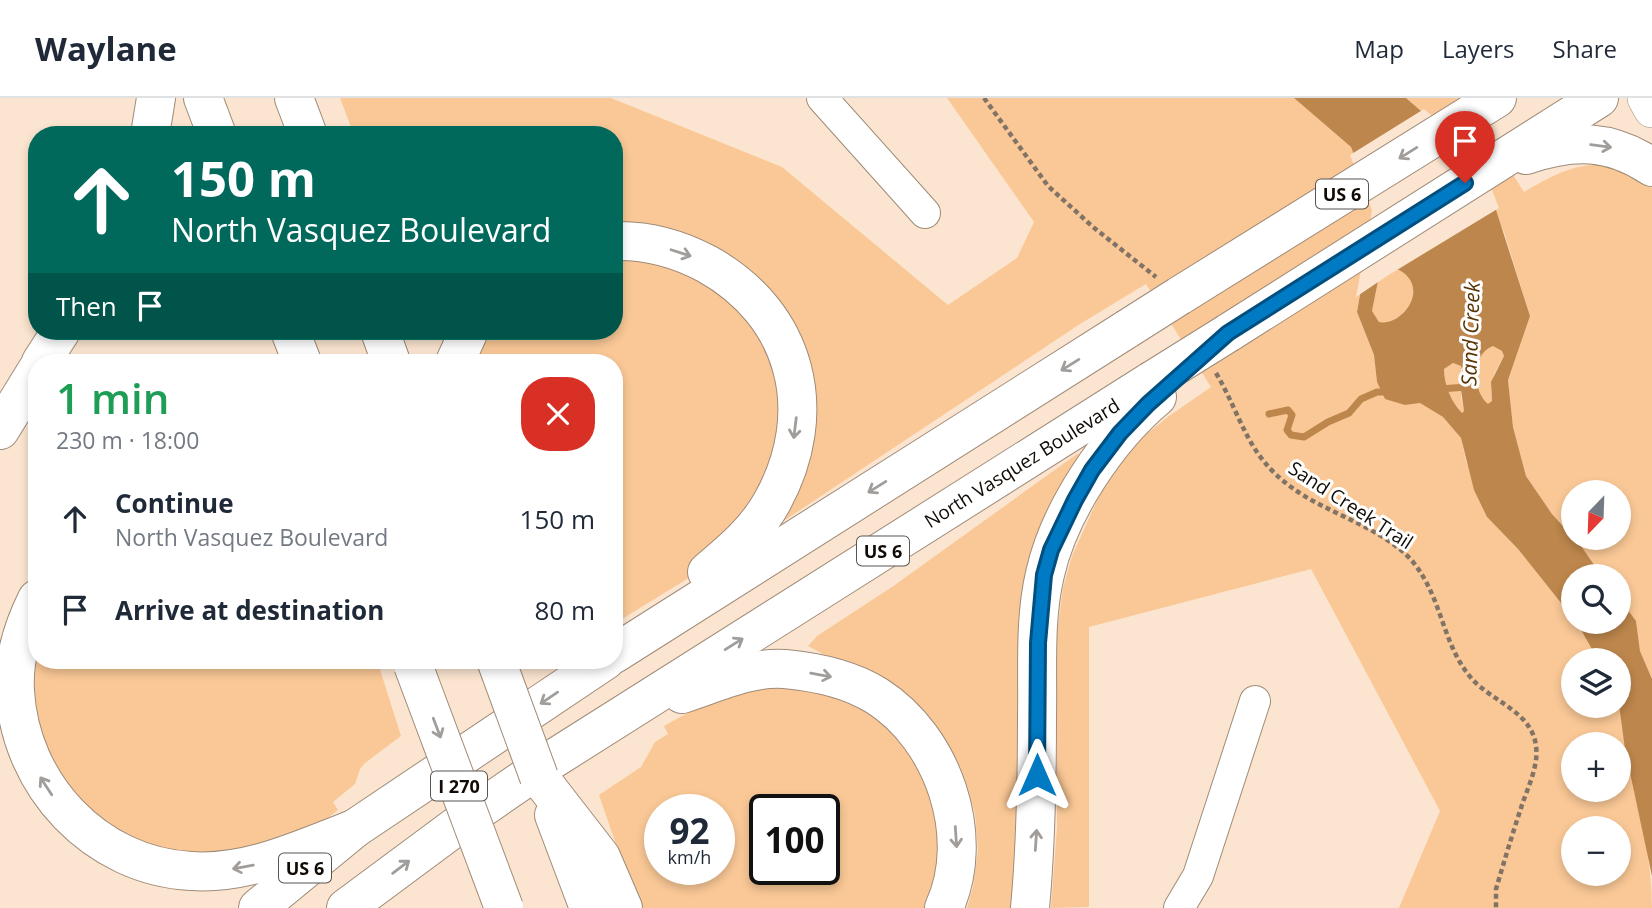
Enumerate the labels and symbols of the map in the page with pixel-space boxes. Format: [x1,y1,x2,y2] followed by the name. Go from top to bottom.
[1435,111,1495,183] pin
[1589,139,1612,152] one-way arrow
[1399,145,1418,160] one-way arrow
[1316,180,1368,208] road number: US 6
[670,247,692,260] one-way arrow
[1454,281,1486,386] water label: Sand Creek
[1060,358,1080,372] one-way arrow
[919,392,1125,534] street label: North Vasquez Boulevard
[788,416,801,439] one-way arrow
[1284,455,1418,555] street label: Sand Creek Trail
[868,480,888,494] one-way arrow
[1561,480,1631,550] north arrow
[857,536,909,565] road number: US 6
[724,637,744,651] one-way arrow
[809,669,832,682] one-way arrow
[540,691,559,705] one-way arrow
[431,717,444,739] one-way arrow
[1000,738,1074,812] position arrow
[431,772,487,800] road number: I 270
[38,776,52,796] one-way arrow
[749,794,840,885] speed limit sign: 100
[950,825,963,848] one-way arrow
[1030,829,1043,852] one-way arrow
[279,854,331,882] road number: US 6
[391,860,410,874] one-way arrow
[232,861,255,874] one-way arrow

